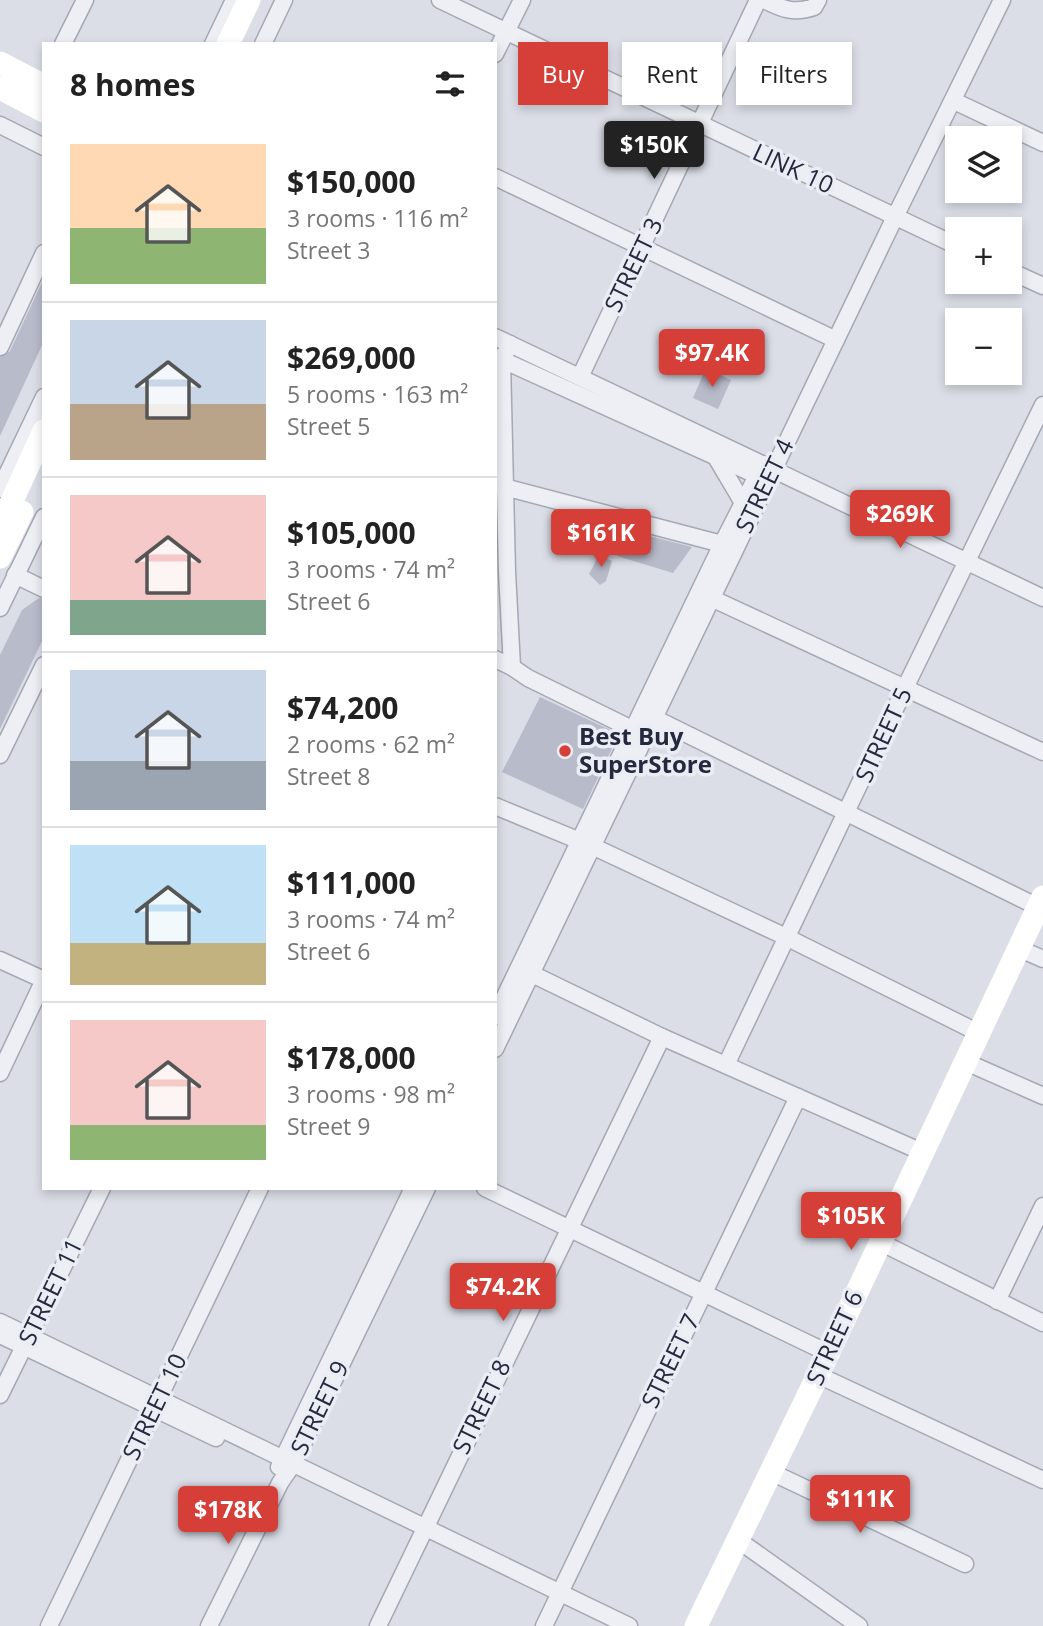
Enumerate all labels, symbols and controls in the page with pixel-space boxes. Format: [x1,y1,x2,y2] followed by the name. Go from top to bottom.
[518,42,608,105] chip: Buy
[622,42,722,105] chip: Rent
[736,42,852,105] chip: Filters
[70,64,195,105] text: 8 homes
[431,65,469,103] icon: filters
[605,122,703,181] pin: $150K
[945,126,1022,385] map controls
[945,126,1022,203] button: layers
[620,128,688,160] text: $150K
[748,135,839,201] street label: LINK 10
[287,161,416,202] text: $150,000
[126,172,210,256] icon: home
[287,202,468,234] text: 3 rooms · 116 m²
[596,212,670,317] street label: STREET 3
[945,217,1022,294] button: +
[287,234,370,266] text: Street 3
[945,308,1022,385] button: −
[655,330,769,389] pin: $97.4K
[675,336,749,368] text: $97.4K
[287,337,416,378] text: $269,000
[126,348,210,432] icon: home
[287,378,468,410] text: 5 rooms · 163 m²
[287,410,370,442] text: Street 5
[727,432,801,538] street label: STREET 4
[851,490,949,550] pin: $269K
[866,497,934,529] text: $269K
[552,510,650,569] pin: $161K
[287,512,416,553] text: $105,000
[567,516,635,548] text: $161K
[126,523,210,607] icon: home
[287,553,455,585] text: 3 rooms · 74 m²
[287,585,370,617] text: Street 6
[846,682,919,787] street label: STREET 5
[287,687,398,728] text: $74,200
[126,698,210,782] icon: home
[579,719,712,780] place label: Best Buy SuperStore
[287,728,455,760] text: 2 rooms · 62 m²
[557,743,573,759] marker: Best Buy SuperStore
[287,760,370,792] text: Street 8
[287,862,416,903] text: $111,000
[126,873,210,957] icon: home
[287,903,455,935] text: 3 rooms · 74 m²
[287,935,370,967] text: Street 6
[287,1037,416,1078] text: $178,000
[126,1048,210,1132] icon: home
[287,1078,455,1110] text: 3 rooms · 98 m²
[287,1110,370,1142] text: Street 9
[802,1192,900,1252] pin: $105K
[817,1199,885,1231] text: $105K
[10,1233,90,1350] street label: STREET 11
[446,1264,560,1323] pin: $74.2K
[466,1270,540,1302] text: $74.2K
[797,1285,870,1390] street label: STREET 6
[633,1308,707,1413] street label: STREET 7
[114,1348,194,1465] street label: STREET 10
[444,1354,518,1459] street label: STREET 8
[282,1355,356,1460] street label: STREET 9
[811,1476,909,1535] pin: $111K
[826,1482,894,1514] text: $111K
[179,1486,277,1546] pin: $178K
[194,1493,262,1525] text: $178K

